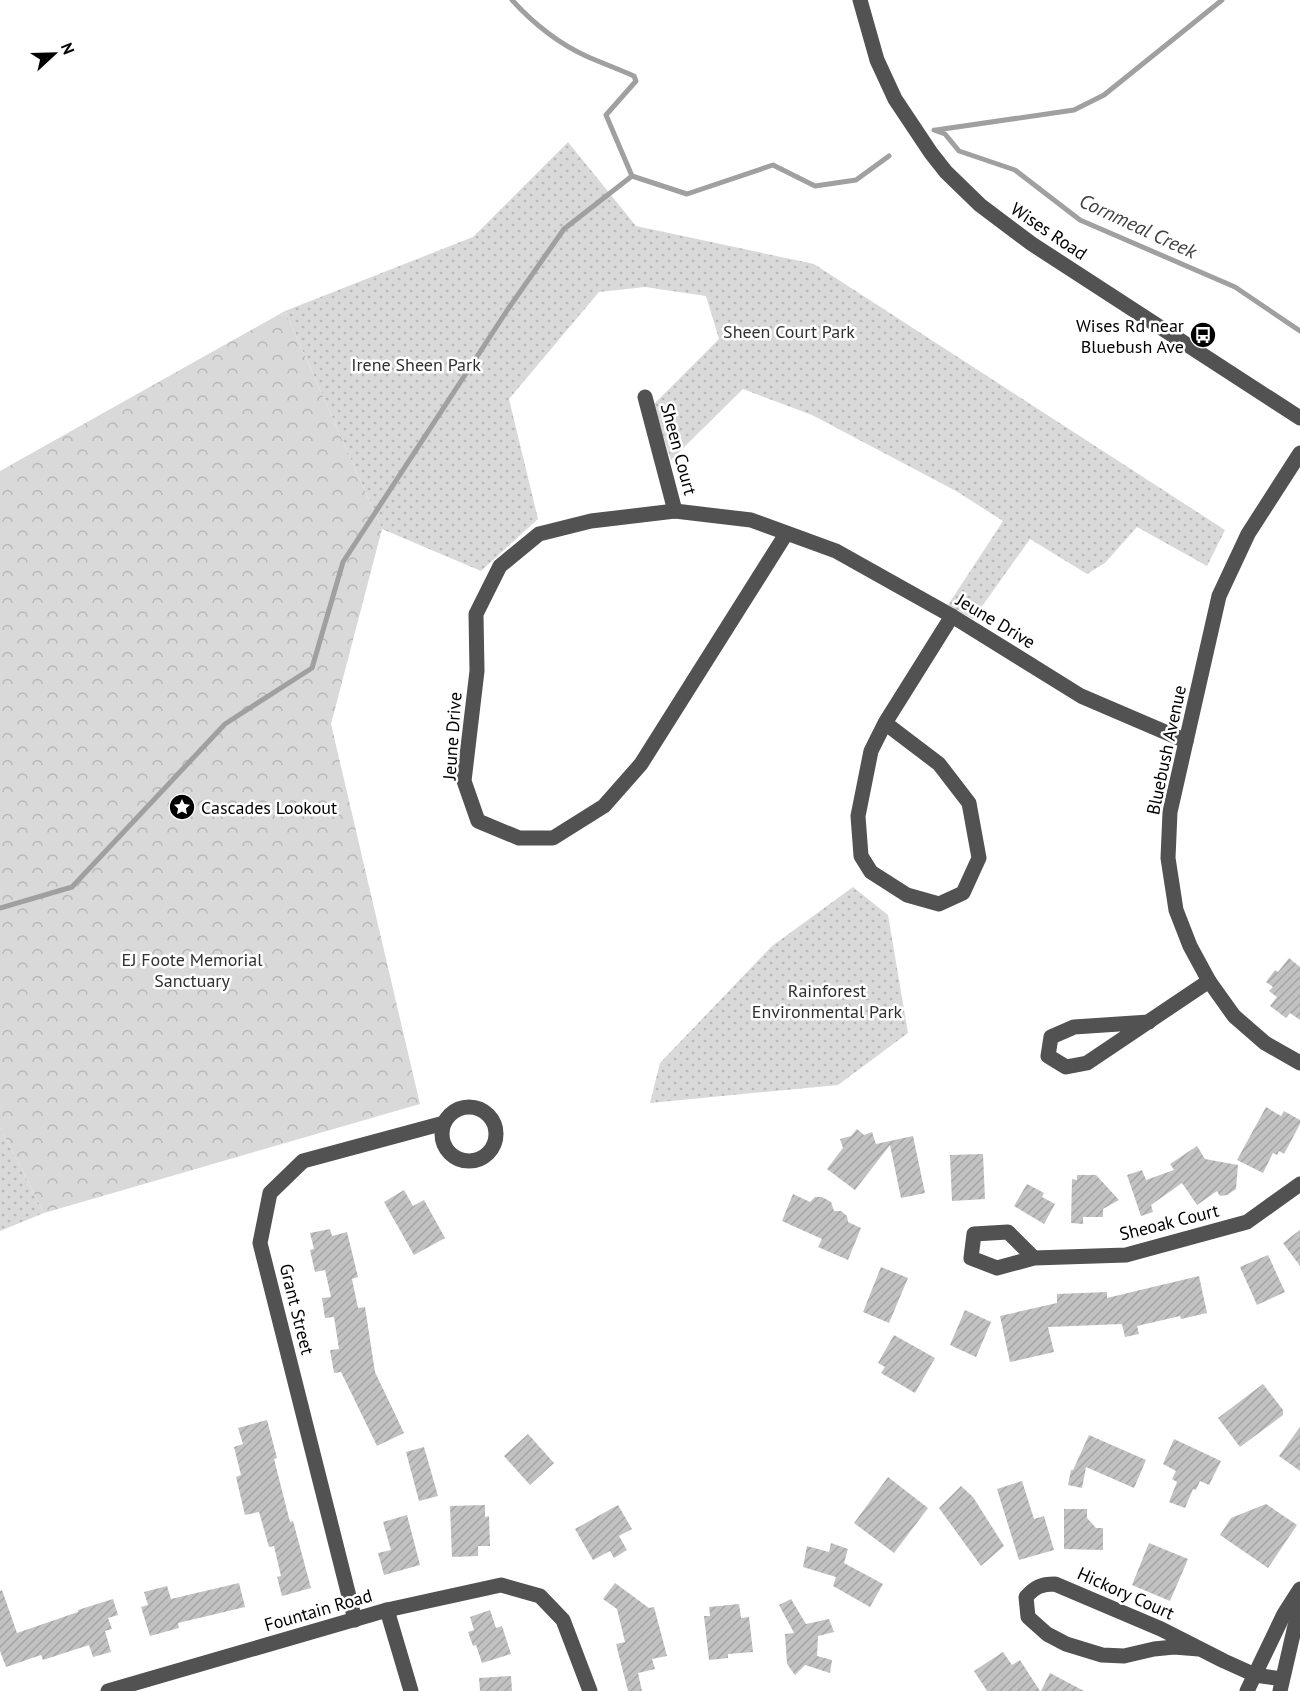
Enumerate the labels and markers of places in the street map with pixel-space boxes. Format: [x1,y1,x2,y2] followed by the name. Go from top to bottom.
[1076,314,1184,358] place label: Wises Rd near Bluebush Ave
[1188,320,1218,350] bus stop icon: Wises Rd near Bluebush Ave
[167,792,197,822] place icon: Cascades Lookout
[201,796,337,819] place label: Cascades Lookout

